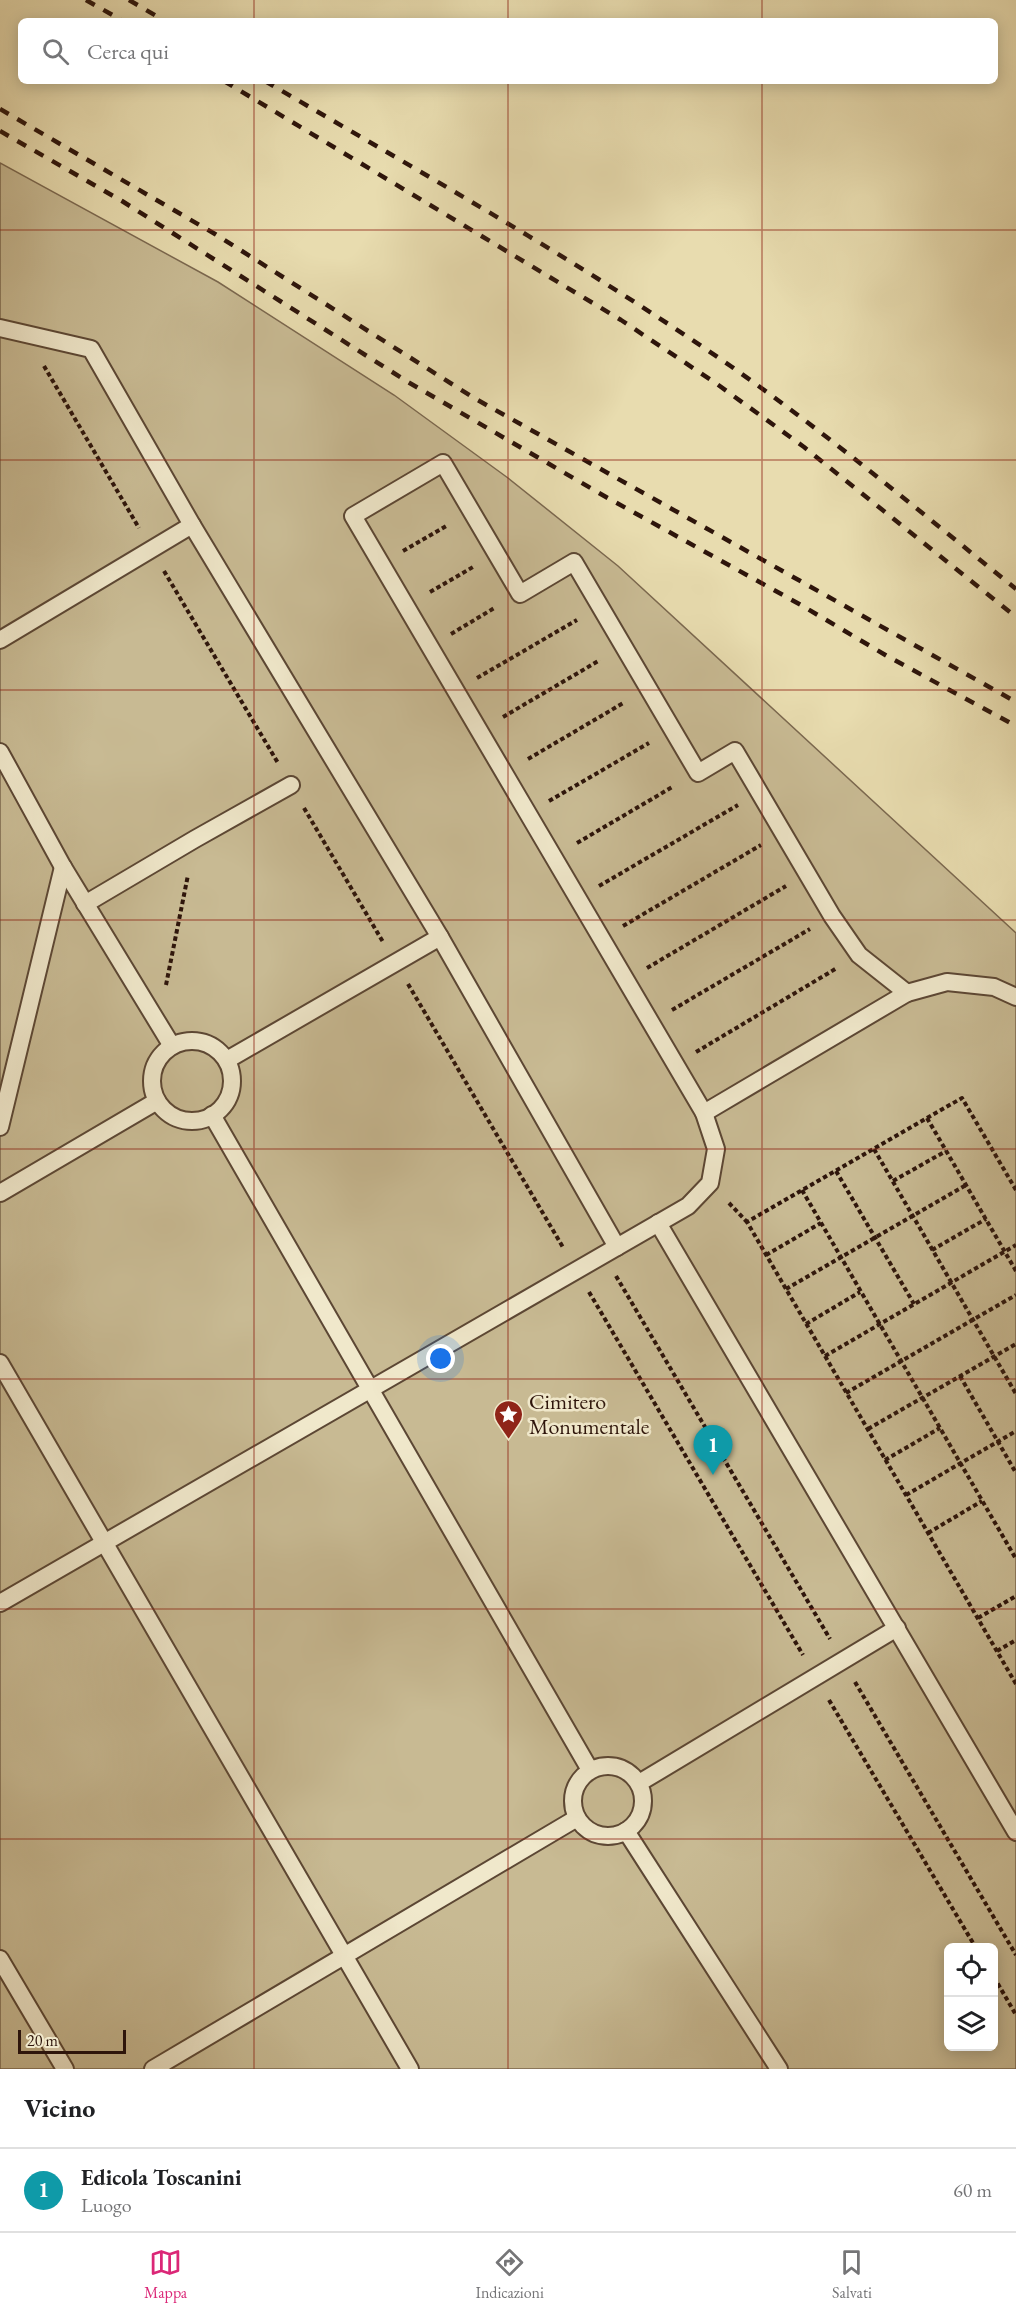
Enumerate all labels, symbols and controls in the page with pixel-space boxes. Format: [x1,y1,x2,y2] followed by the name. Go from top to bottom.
[18,18,998,84] search box
[39,35,72,68] icon: search
[87,37,169,66] text: Cerca qui
[426,1344,455,1373] your location
[529,1387,650,1441] place label: Cimitero Monumentale
[492,1398,524,1440] place icon: Cimitero Monumentale
[694,1426,732,1475] pin: 1
[944,1943,998,2051] map controls
[944,1943,998,1997] button: locate
[944,1997,998,2051] button: layers
[18,2027,126,2054] scale bar
[27,2030,58,2051] text: 20 m
[24,2091,95,2125] text: Vicino
[81,2163,241,2192] text: Edicola Toscanini
[38,2177,49,2203] text: 1
[953,2177,992,2203] text: 60 m
[81,2192,132,2218] text: Luogo
[144,2246,187,2303] tab: Mappa
[475,2246,544,2303] tab: Indicazioni
[832,2246,872,2303] tab: Salvati

